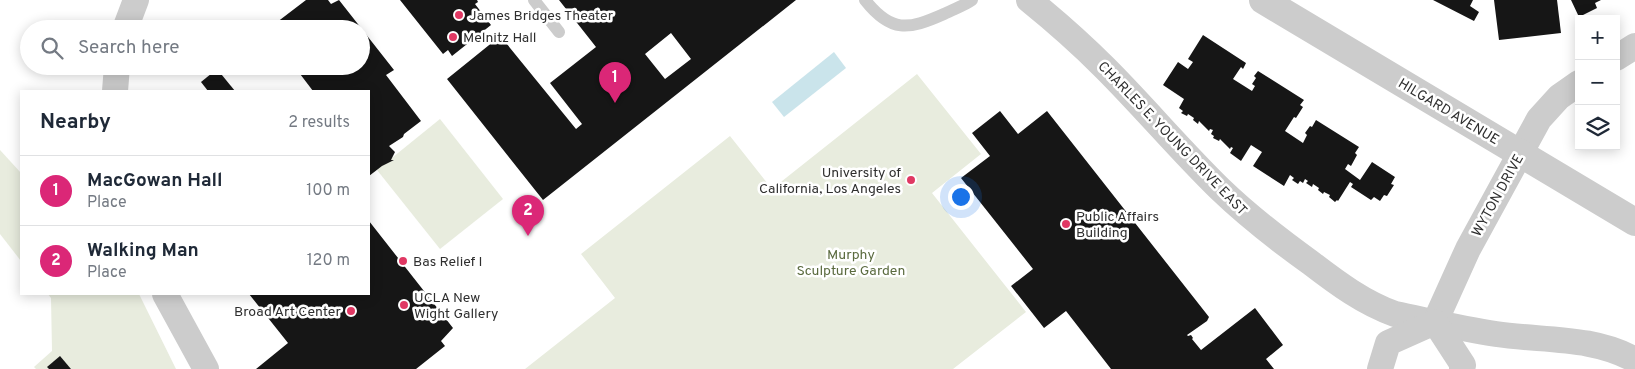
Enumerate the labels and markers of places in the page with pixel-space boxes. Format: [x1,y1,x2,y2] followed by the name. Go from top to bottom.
[469,8,614,25] place label: James Bridges Theater
[453,9,465,21] marker: James Bridges Theater
[463,30,537,47] place label: Melnitz Hall
[447,31,459,43] marker: Melnitz Hall
[599,62,631,103] pin: 1
[759,165,901,198] place label: University of California, Los Angeles
[905,174,917,186] marker: University of California, Los Angeles
[512,195,544,236] pin: 2
[1076,209,1159,242] place label: Public Affairs Building
[1060,218,1072,230] marker: Public Affairs Building
[413,254,482,271] place label: Bas Relief I
[397,255,409,267] marker: Bas Relief I
[414,290,498,323] place label: UCLA New Wight Gallery
[398,299,410,311] marker: UCLA New Wight Gallery
[234,304,342,321] place label: Broad Art Center
[345,305,357,317] marker: Broad Art Center

